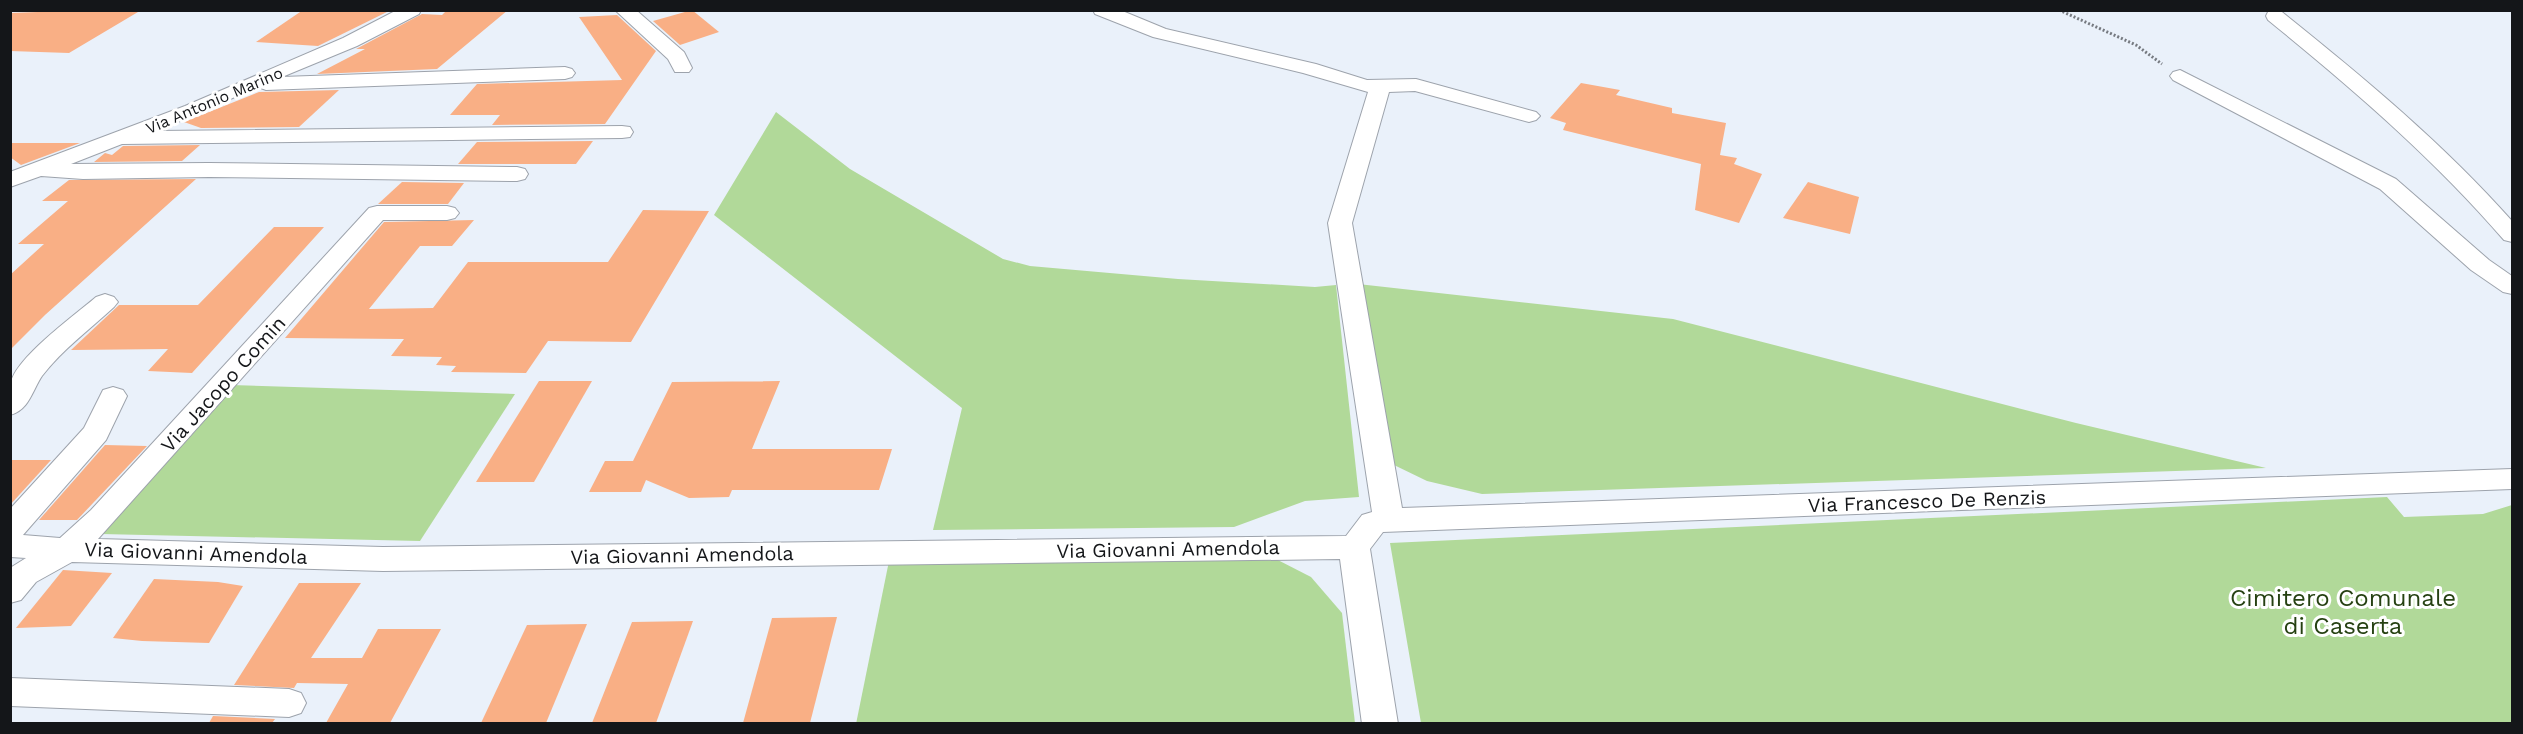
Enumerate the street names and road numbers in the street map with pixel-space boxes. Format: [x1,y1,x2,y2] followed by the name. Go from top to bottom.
[143,63,286,138] street label: Via Antonio Marino
[156,311,290,457] street label: Via Jacopo Comin
[1807,485,2047,517] street label: Via Francesco De Renzis
[1056,535,1280,563] street label: Via Giovanni Amendola
[84,537,308,569] street label: Via Giovanni Amendola
[570,541,794,569] street label: Via Giovanni Amendola

